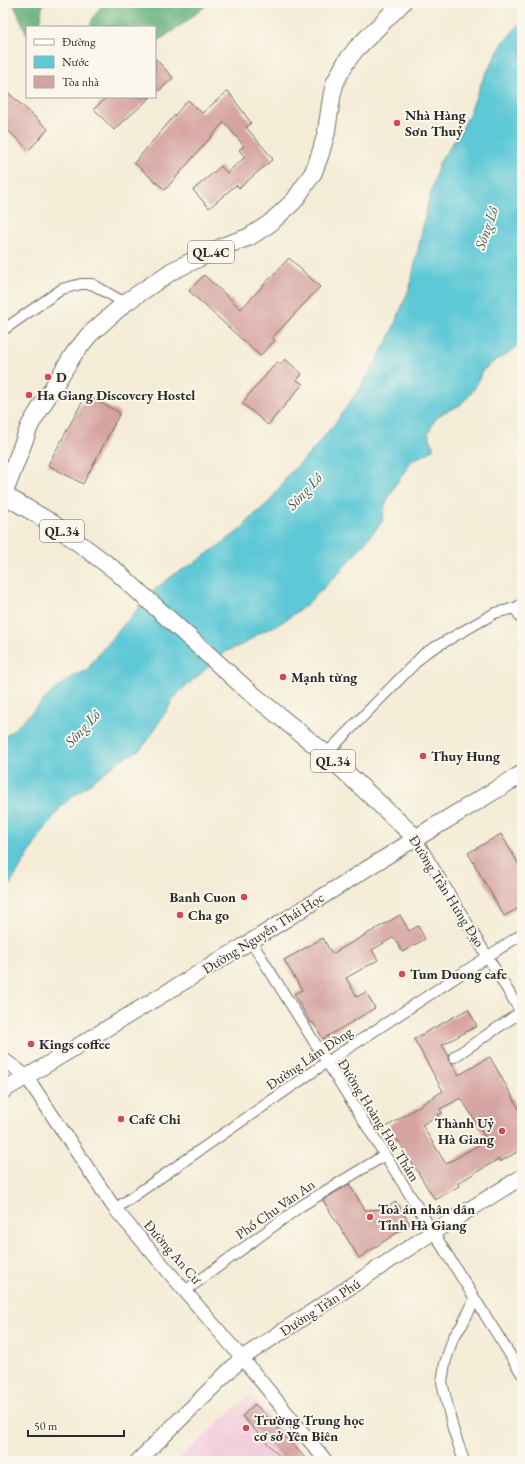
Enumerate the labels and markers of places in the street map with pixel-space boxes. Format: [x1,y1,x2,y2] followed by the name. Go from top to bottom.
[405,106,467,140] place label: Nhà Hàng Sơn Thuỷ
[392,118,402,128] marker: Nhà Hàng Sơn Thuỷ
[56,368,67,386] place label: D
[43,372,53,382] marker: D
[37,386,195,404] place label: Ha Giang Discovery Hostel
[24,390,34,400] marker: Ha Giang Discovery Hostel
[291,668,358,686] place label: Mạnh từng
[278,672,288,682] marker: Mạnh từng
[431,747,501,765] place label: Thuy Hung
[418,751,428,761] marker: Thuy Hung
[170,888,236,906] place label: Banh Cuon
[239,892,249,902] marker: Banh Cuon
[188,906,229,924] place label: Cha go
[175,910,185,920] marker: Cha go
[410,965,507,983] place label: Tum Duong cafe
[397,969,407,979] marker: Tum Duong cafe
[39,1035,111,1053] place label: Kings coffee
[26,1039,36,1049] marker: Kings coffee
[129,1110,181,1128] place label: Café Chi
[116,1114,126,1124] marker: Café Chi
[435,1114,495,1148] place label: Thành Uỷ Hà Giang
[497,1126,507,1136] marker: Thành Uỷ Hà Giang
[378,1200,475,1234] place label: Toà án nhân dân Tỉnh Hà Giang
[365,1212,375,1222] marker: Toà án nhân dân Tỉnh Hà Giang
[254,1411,364,1445] place label: Trường Trung học cơ sở Yên Biên
[241,1423,251,1433] marker: Trường Trung học cơ sở Yên Biên

